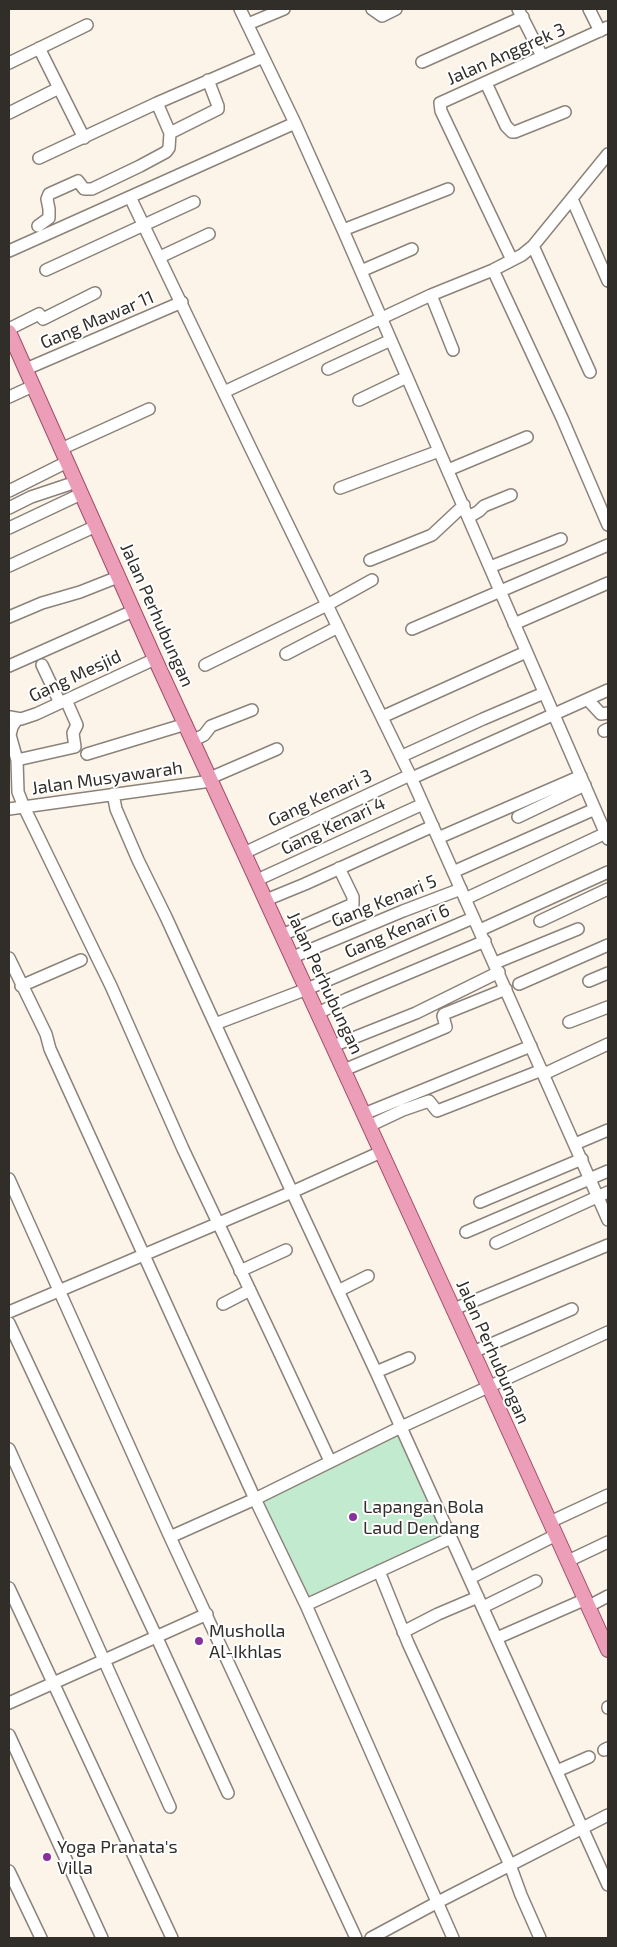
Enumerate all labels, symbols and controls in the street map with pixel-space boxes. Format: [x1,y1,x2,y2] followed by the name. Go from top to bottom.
[443,18,569,90] street label: Jalan Anggrek 3
[37,286,157,354] street label: Gang Mawar 11
[116,540,198,690] street label: Jalan Perhubungan
[25,645,125,707] street label: Gang Mesjid
[30,757,184,799] street label: Jalan Musyawarah
[265,765,375,831] street label: Gang Kenari 3
[277,792,389,860] street label: Gang Kenari 4
[328,870,440,932] street label: Gang Kenari 5
[341,899,453,963] street label: Gang Kenari 6
[282,908,368,1058] street label: Jalan Perhubungan
[452,1277,534,1427] street label: Jalan Perhubungan
[363,1496,484,1538] place label: Lapangan Bola Laud Dendang
[347,1511,359,1523] marker: Lapangan Bola Laud Dendang
[209,1620,285,1662] place label: Musholla Al-Ikhlas
[193,1635,205,1647] marker: Musholla Al-Ikhlas
[57,1836,178,1878] place label: Yoga Pranata's Villa
[41,1851,53,1863] marker: Yoga Pranata's Villa

